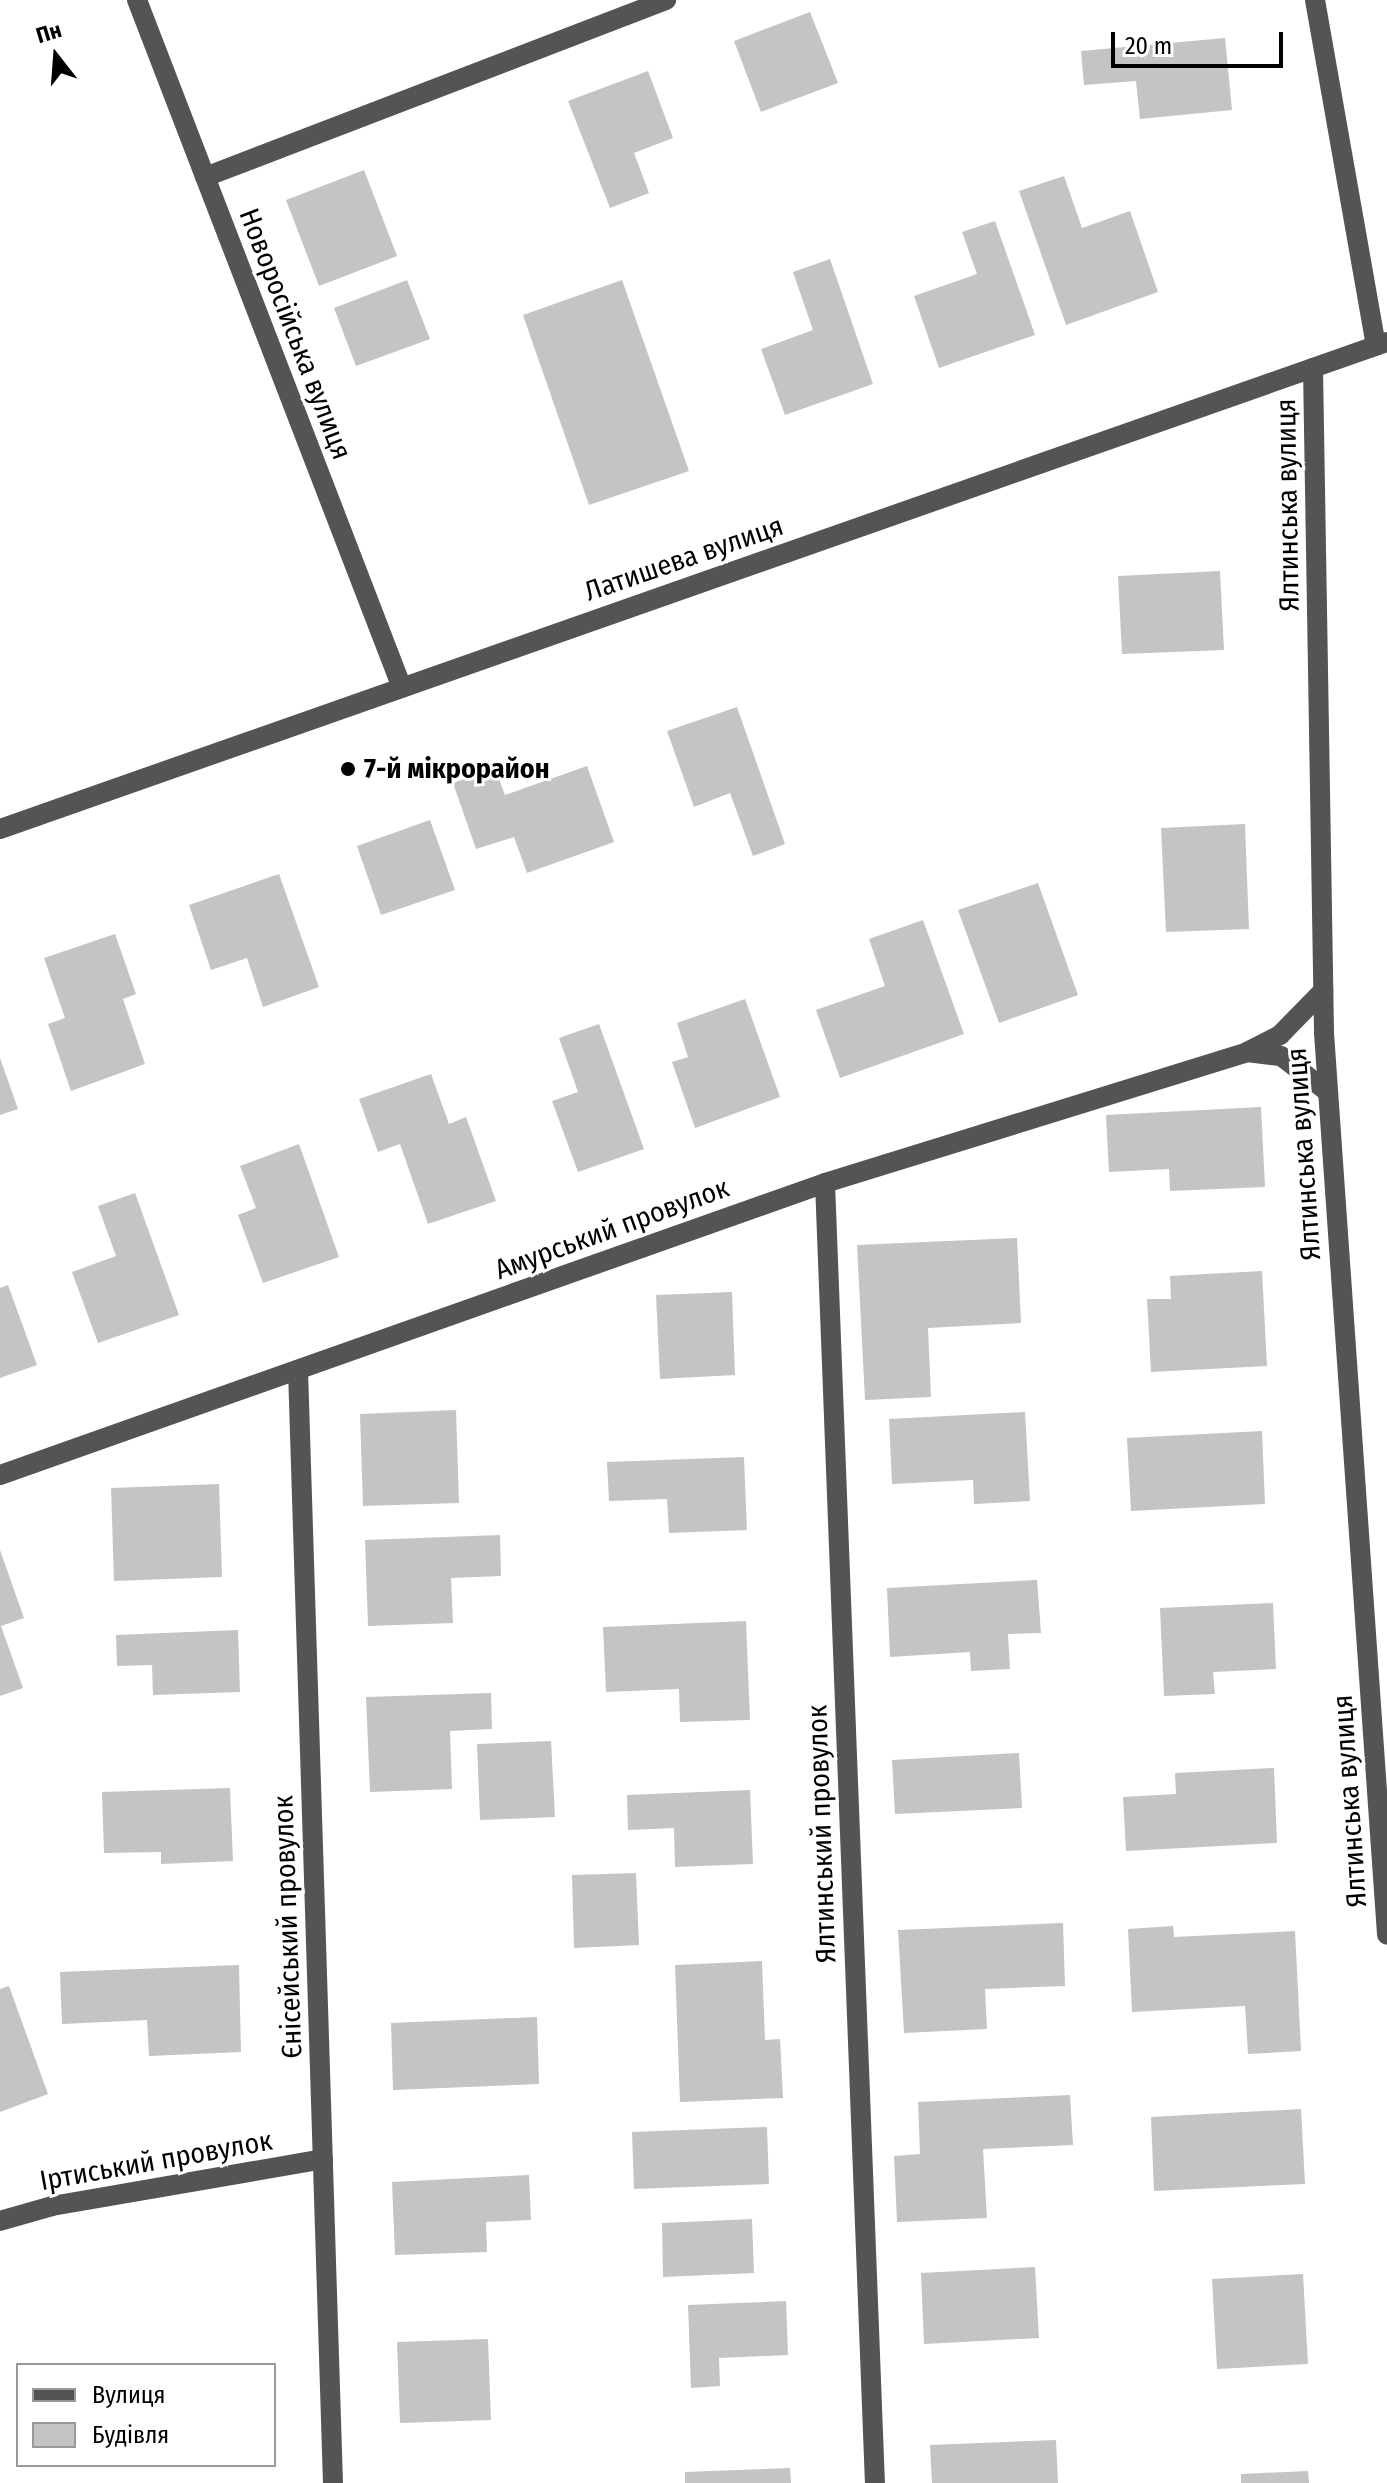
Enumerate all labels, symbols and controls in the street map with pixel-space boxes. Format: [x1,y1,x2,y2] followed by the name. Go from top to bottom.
[16,16,96,96] north arrow
[33,16,65,49] text: Пн
[1115,16,1287,66] scale bar
[1125,32,1172,60] text: 20 m
[232,204,358,464] street label: Новоросійська вулиця
[1269,398,1307,612] street label: Ялтинська вулиця
[580,509,788,609] street label: Латишева вулиця
[364,752,550,786] place label: 7-й мікрорайон
[339,760,357,778] marker: 7-й мікрорайон
[1280,1047,1328,1261] street label: Ялтинська вулиця
[491,1171,733,1287] street label: Амурський провулок
[1326,1694,1374,1908] street label: Ялтинська вулиця
[801,1704,843,1964] street label: Ялтинський провулок
[267,1795,309,2059] street label: Єнісейський провулок
[37,2124,275,2198] street label: Іртиський провулок
[16,2363,276,2467] legend
[92,2381,165,2409] text: Вулиця
[92,2421,169,2449] text: Будівля

